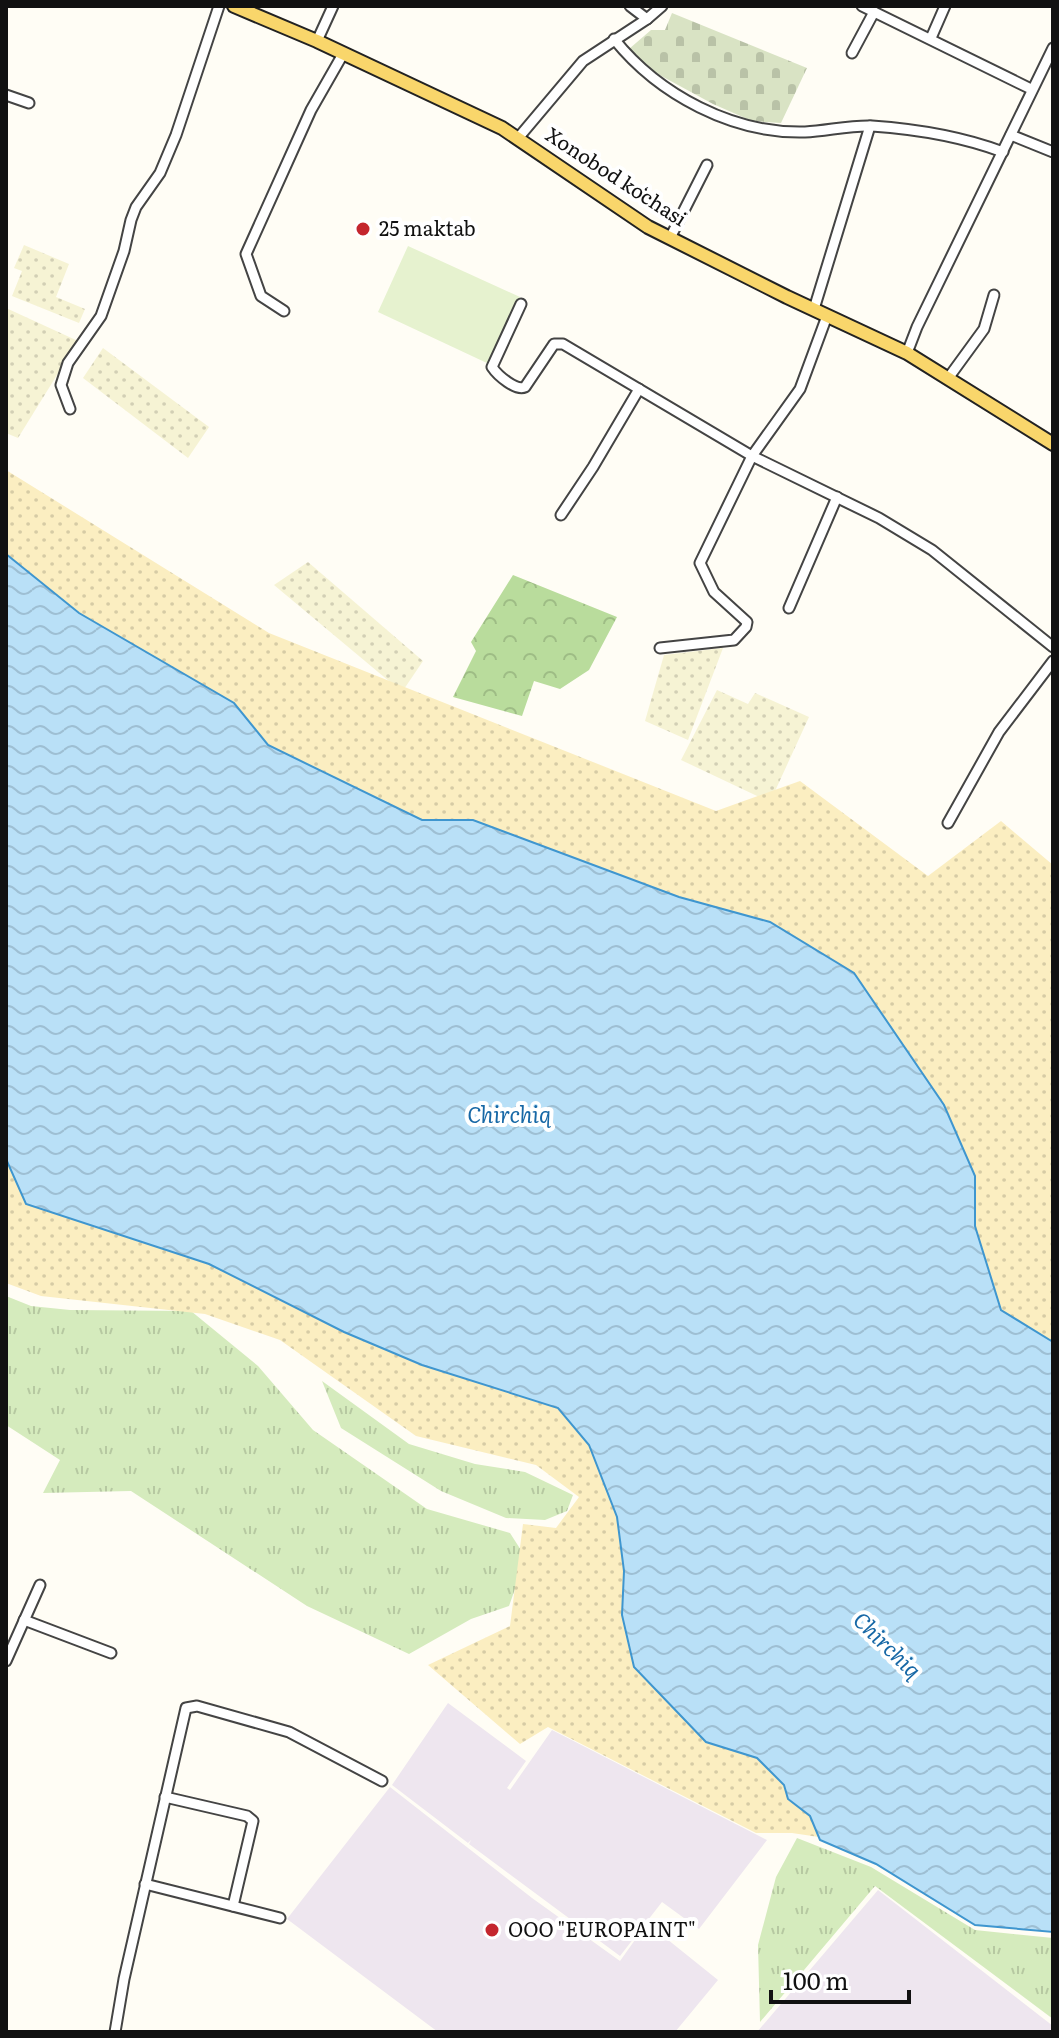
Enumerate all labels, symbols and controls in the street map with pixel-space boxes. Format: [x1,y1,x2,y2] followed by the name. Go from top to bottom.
[541,118,694,232] street label: Xonobod koʻchasi
[379,212,476,242] place label: 25 maktab
[354,220,372,238] marker: 25 maktab
[467,1097,552,1130] water label: Chirchiq
[847,1603,930,1686] water label: Chirchiq
[508,1913,696,1943] place label: OOO "EUROPAINT"
[483,1921,501,1939] marker: OOO "EUROPAINT"
[771,1954,909,2004] scale bar
[783,1962,849,1997] text: 100 m

